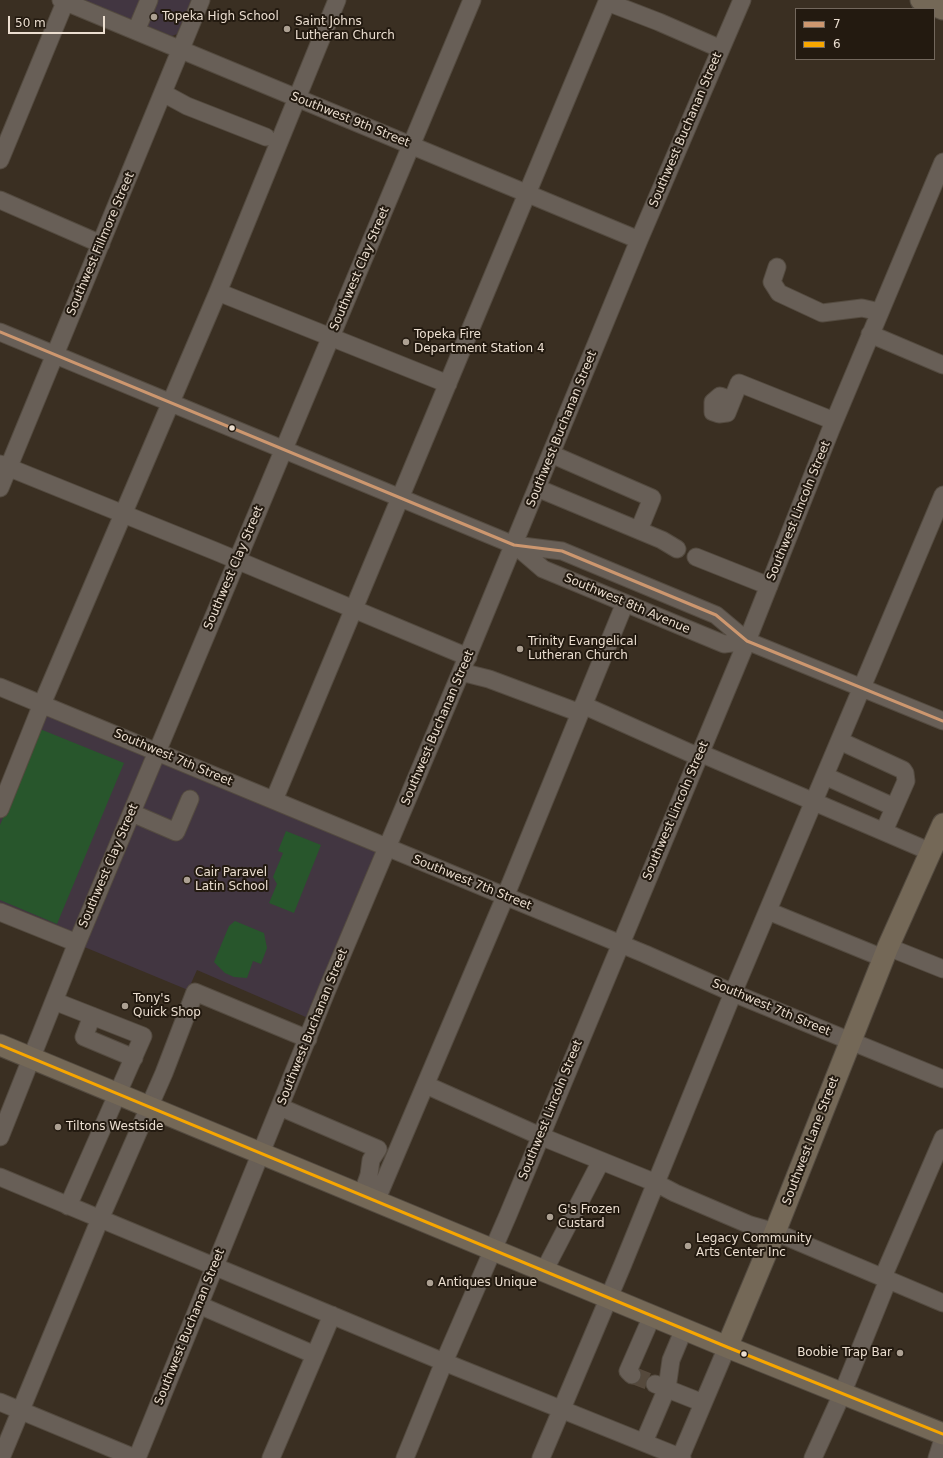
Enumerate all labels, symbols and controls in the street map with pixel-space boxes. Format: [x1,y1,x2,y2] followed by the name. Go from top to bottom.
[10,8,107,34] scale bar
[795,8,935,60] legend
[162,10,279,24] place label: Topeka High School
[149,12,159,22] marker: Topeka High School
[295,15,395,43] place label: Saint Johns Lutheran Church
[15,16,46,30] text: 50 m
[833,17,841,31] text: 7
[282,24,292,34] marker: Saint Johns Lutheran Church
[833,37,841,51] text: 6
[647,50,725,210] street label: Southwest Buchanan Street
[288,90,412,150] street label: Southwest 9th Street
[64,170,138,318] street label: Southwest Fillmore Street
[327,205,393,333] street label: Southwest Clay Street
[414,328,545,356] place label: Topeka Fire Department Station 4
[401,337,411,347] marker: Topeka Fire Department Station 4
[524,349,600,509] street label: Southwest Buchanan Street
[227,423,237,433] unlabelled marker
[764,439,834,583] street label: Southwest Lincoln Street
[201,504,267,632] street label: Southwest Clay Street
[562,571,692,637] street label: Southwest 8th Avenue
[528,635,637,663] place label: Trinity Evangelical Lutheran Church
[515,644,525,654] marker: Trinity Evangelical Lutheran Church
[399,648,477,808] street label: Southwest Buchanan Street
[112,727,234,789] street label: Southwest 7th Street
[640,739,712,883] street label: Southwest Lincoln Street
[76,802,142,930] street label: Southwest Clay Street
[410,853,534,913] street label: Southwest 7th Street
[195,866,268,894] place label: Cair Paravel Latin School
[182,875,192,885] marker: Cair Paravel Latin School
[275,947,351,1107] street label: Southwest Buchanan Street
[710,977,832,1039] street label: Southwest 7th Street
[133,992,201,1020] place label: Tony's Quick Shop
[120,1001,130,1011] marker: Tony's Quick Shop
[516,1038,586,1182] street label: Southwest Lincoln Street
[780,1075,842,1207] street label: Southwest Lane Street
[66,1120,163,1134] place label: Tiltons Westside
[53,1122,63,1132] marker: Tiltons Westside
[558,1203,620,1231] place label: G's Frozen Custard
[545,1212,555,1222] marker: G's Frozen Custard
[696,1232,812,1260] place label: Legacy Community Arts Center Inc
[683,1241,693,1251] marker: Legacy Community Arts Center Inc
[152,1247,228,1407] street label: Southwest Buchanan Street
[438,1276,537,1290] place label: Antiques Unique
[425,1278,435,1288] marker: Antiques Unique
[797,1346,892,1360] place label: Boobie Trap Bar
[895,1348,905,1358] marker: Boobie Trap Bar
[739,1349,749,1359] unlabelled marker

